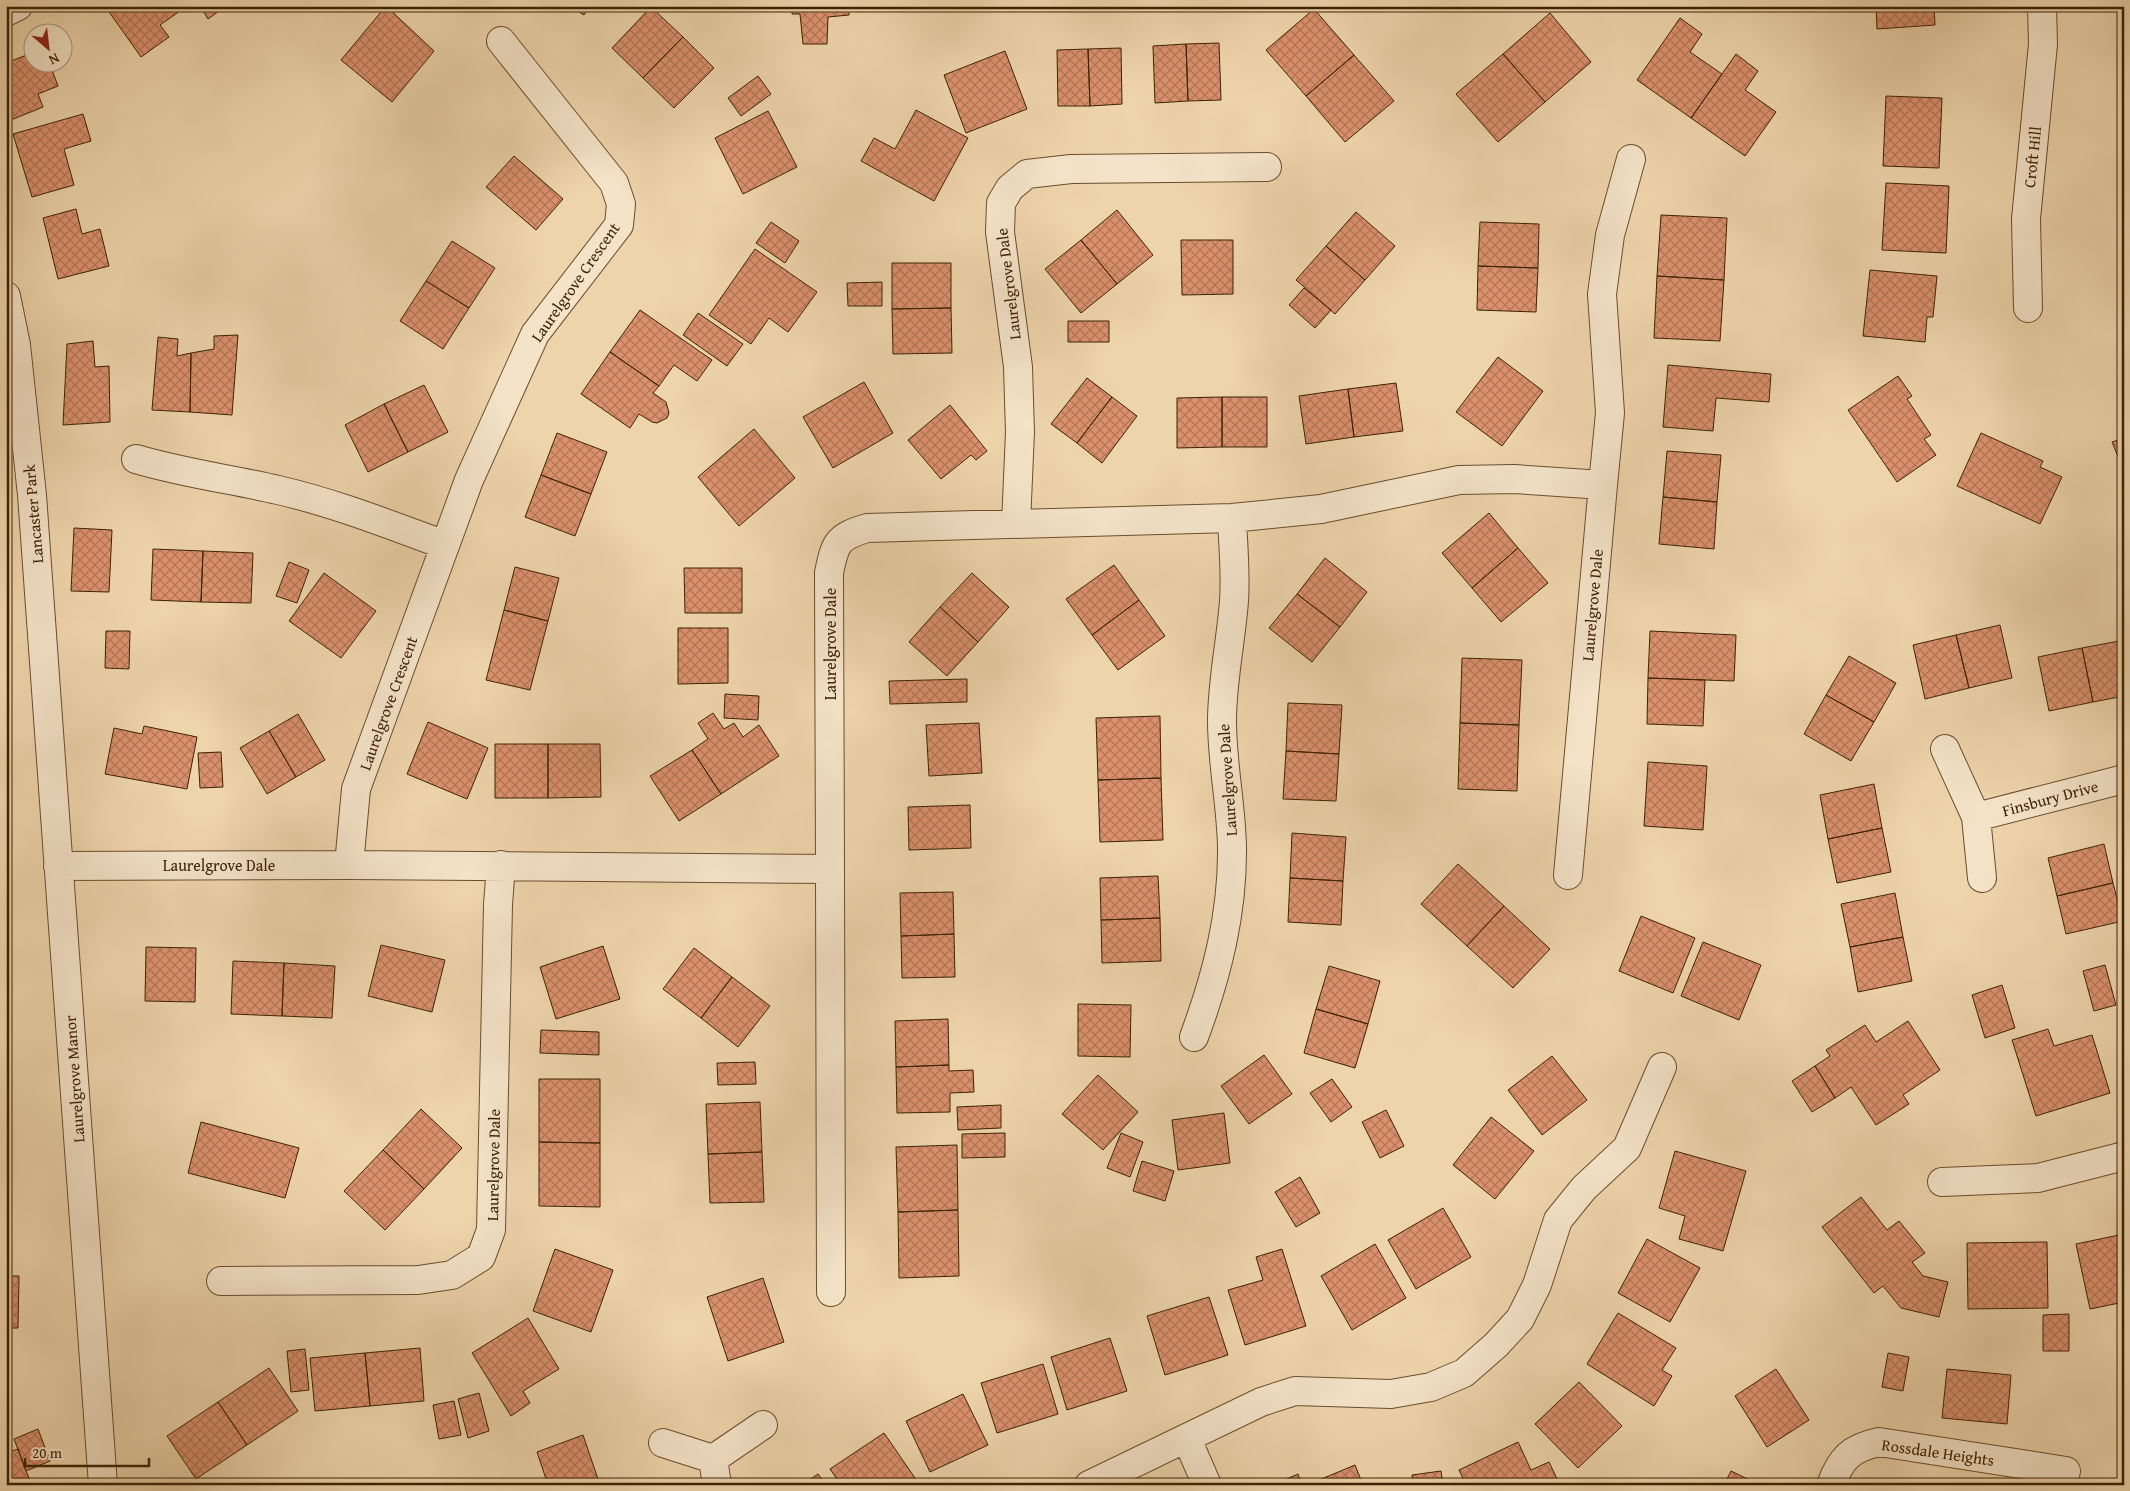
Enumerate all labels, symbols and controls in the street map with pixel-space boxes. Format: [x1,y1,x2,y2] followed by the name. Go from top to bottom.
[22,22,72,72] north arrow
[45,48,63,71] text: N
[2017,125,2047,189] street label: Croft Hill
[525,217,626,347] street label: Laurelgrove Crescent
[989,227,1027,341] street label: Laurelgrove Dale
[17,463,49,565] street label: Lancaster Park
[1575,548,1609,662] street label: Laurelgrove Dale
[818,588,842,700] street label: Laurelgrove Dale
[353,632,424,773] street label: Laurelgrove Crescent
[1211,723,1243,837] street label: Laurelgrove Dale
[1999,774,2101,822] street label: Finsbury Drive
[163,853,275,877] street label: Laurelgrove Dale
[58,1014,90,1143] street label: Laurelgrove Manor
[480,1109,506,1221] street label: Laurelgrove Dale
[1880,1432,1996,1472] street label: Rossdale Heights
[25,1436,149,1468] scale bar
[32,1442,63,1463] text: 20 m

